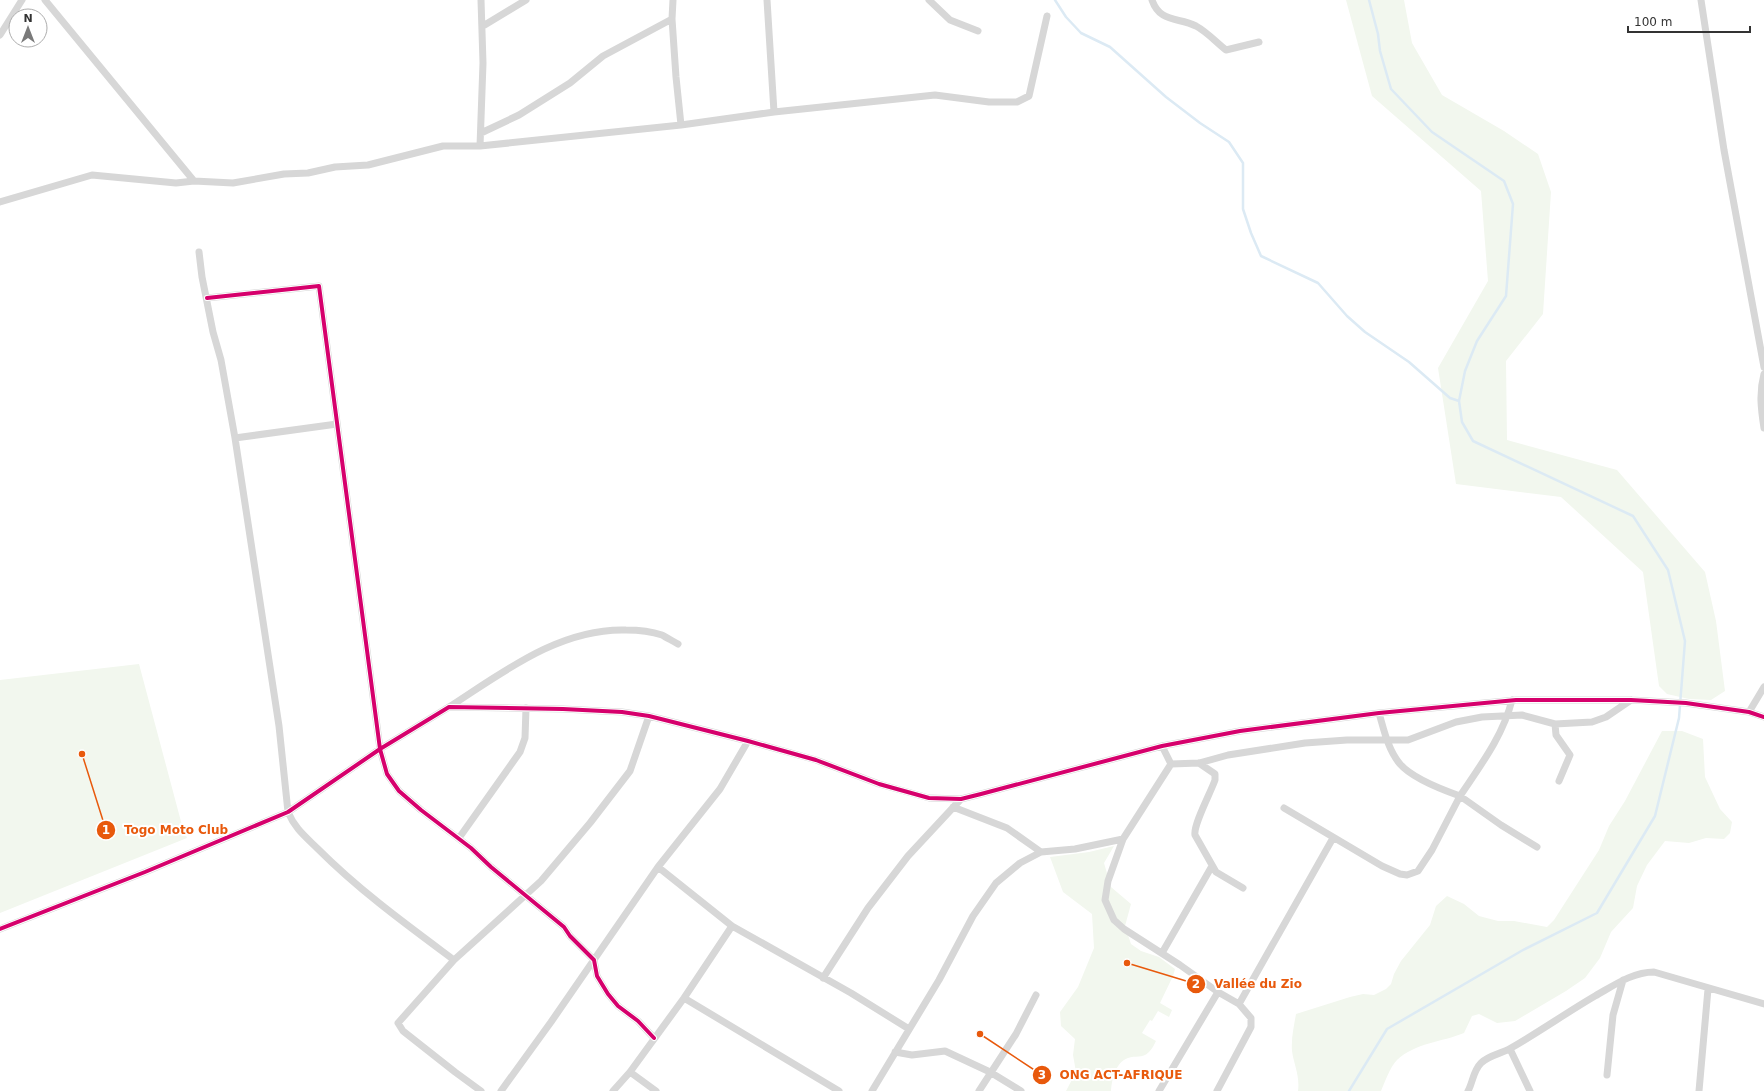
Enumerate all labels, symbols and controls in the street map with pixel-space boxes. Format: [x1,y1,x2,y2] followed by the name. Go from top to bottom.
[8,8,48,48] north arrow
[1628,8,1750,34] scale bar
[23,12,33,25] text: N
[1634,15,1672,29] text: 100 m
[96,818,236,842] callout: Togo Moto Club
[102,823,110,837] text: 1
[124,823,229,837] text: Togo Moto Club
[1186,972,1310,996] callout: Vallée du Zio
[1192,977,1200,991] text: 2
[1214,977,1302,991] text: Vallée du Zio
[1032,1063,1191,1087] callout: ONG ACT-AFRIQUE
[1038,1068,1046,1082] text: 3
[1059,1068,1183,1082] text: ONG ACT-AFRIQUE

